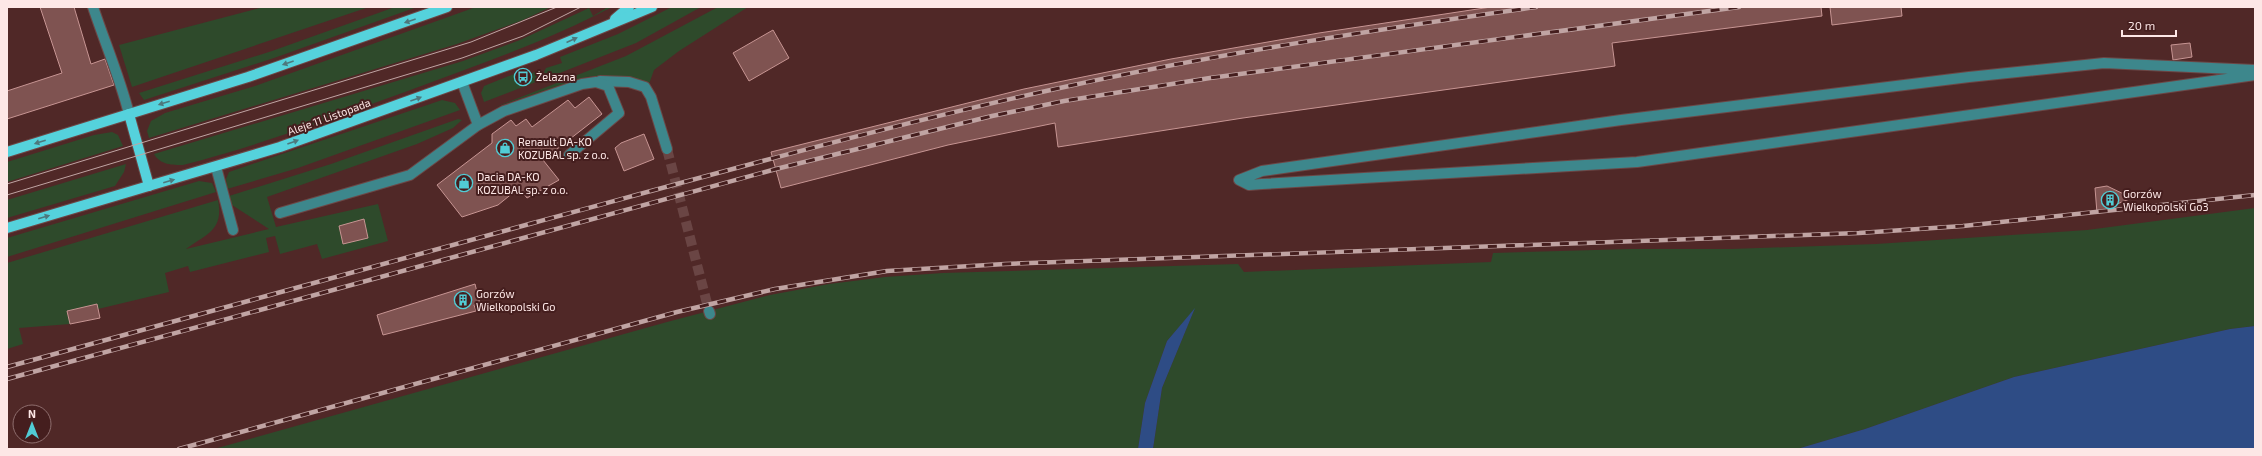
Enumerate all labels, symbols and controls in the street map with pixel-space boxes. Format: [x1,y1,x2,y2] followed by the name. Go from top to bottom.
[2122,12,2176,38] scale bar
[404,18,416,24] one-way arrow
[2128,18,2155,32] text: 20 m
[566,37,578,43] one-way arrow
[281,61,293,67] one-way arrow
[513,67,533,87] bus stop icon: Żelazna
[536,70,575,83] place label: Żelazna
[285,95,373,139] street label: Aleje 11 Listopada
[410,95,422,101] one-way arrow
[157,100,169,106] one-way arrow
[518,135,609,161] place label: Renault DA-KO KOZUBAL sp. z o.o.
[495,138,515,158] shop icon: Renault DA-KO KOZUBAL sp. z o.o.
[33,139,45,145] one-way arrow
[288,139,300,145] one-way arrow
[477,170,568,196] place label: Dacia DA-KO KOZUBAL sp. z o.o.
[454,173,474,193] shop icon: Dacia DA-KO KOZUBAL sp. z o.o.
[163,178,175,184] one-way arrow
[2123,187,2209,213] place label: Gorzów Wielkopolski Go3
[2100,190,2120,210] building icon: Gorzów Wielkopolski Go3
[39,214,51,220] one-way arrow
[476,287,555,313] place label: Gorzów Wielkopolski Go
[453,290,473,310] building icon: Gorzów Wielkopolski Go
[12,404,52,444] north arrow
[28,407,36,420] text: N

